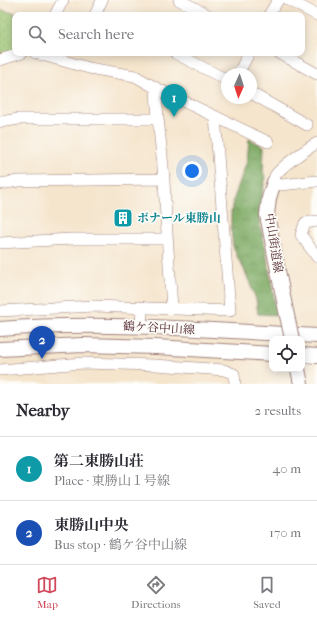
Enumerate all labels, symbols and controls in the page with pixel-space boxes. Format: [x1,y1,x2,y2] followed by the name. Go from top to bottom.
[12,12,305,56] search box
[26,23,48,45] icon: search
[58,25,134,43] text: Search here
[221,68,257,104] north arrow
[161,84,187,117] pin: 1
[182,161,202,181] your location
[112,207,134,229] building icon: ボナール東勝山
[137,211,221,225] place label: ボナール東勝山
[262,212,286,274] street label: 中山街道線
[123,319,195,337] street label: 鶴ケ谷中山線
[29,326,55,359] pin: 2
[269,336,305,372] map controls
[269,336,305,372] button: locate
[16,400,70,420] text: Nearby
[255,403,301,418] text: 2 results
[54,452,144,470] text: 第二東勝山荘
[27,461,31,476] text: 1
[273,461,301,476] text: 40 m
[54,473,170,488] text: Place · 東勝山１号線
[54,516,129,534] text: 東勝山中央
[26,525,32,540] text: 2
[269,525,301,540] text: 170 m
[54,537,187,552] text: Bus stop · 鶴ケ谷中山線
[36,574,58,611] tab: Map
[131,574,181,611] tab: Directions
[253,574,281,611] tab: Saved

